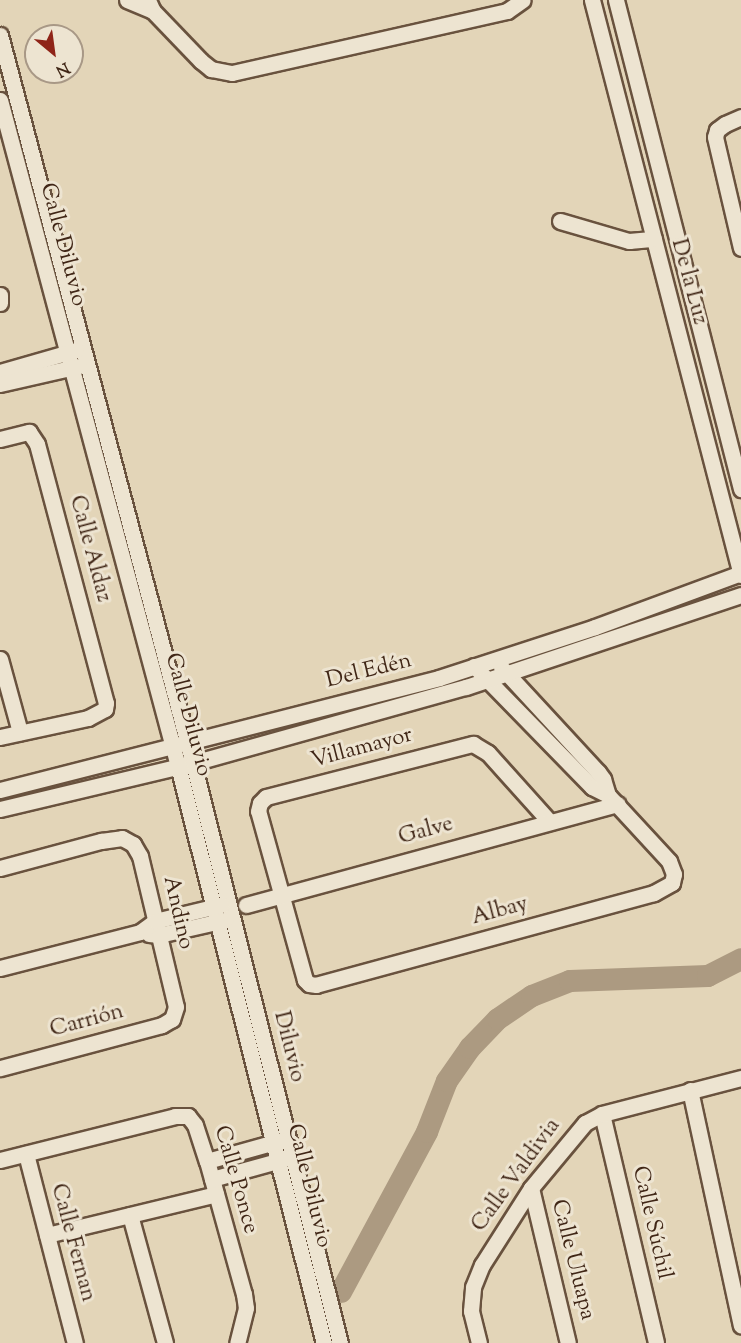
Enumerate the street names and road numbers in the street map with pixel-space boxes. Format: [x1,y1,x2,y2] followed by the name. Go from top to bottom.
[33,180,91,310] street label: Calle Diluvio
[664,236,712,328] street label: De la Luz
[62,493,116,605] street label: Calle Aldaz
[324,649,414,695] street label: Del Edén
[158,650,216,780] street label: Calle Diluvio
[308,723,416,775] street label: Villamayor
[396,812,456,852] street label: Galve
[156,874,198,952] street label: Andino
[469,892,531,932] street label: Albay
[47,1000,127,1044] street label: Carrión
[266,1009,310,1085] street label: Diluvio
[467,1114,567,1238] street label: Calle Valdivia
[280,1121,336,1251] street label: Calle Diluvio
[207,1123,263,1237] street label: Calle Ponce
[625,1164,677,1282] street label: Calle Súchil
[44,1181,100,1305] street label: Calle Fernan
[544,1197,600,1323] street label: Calle Uluapa

